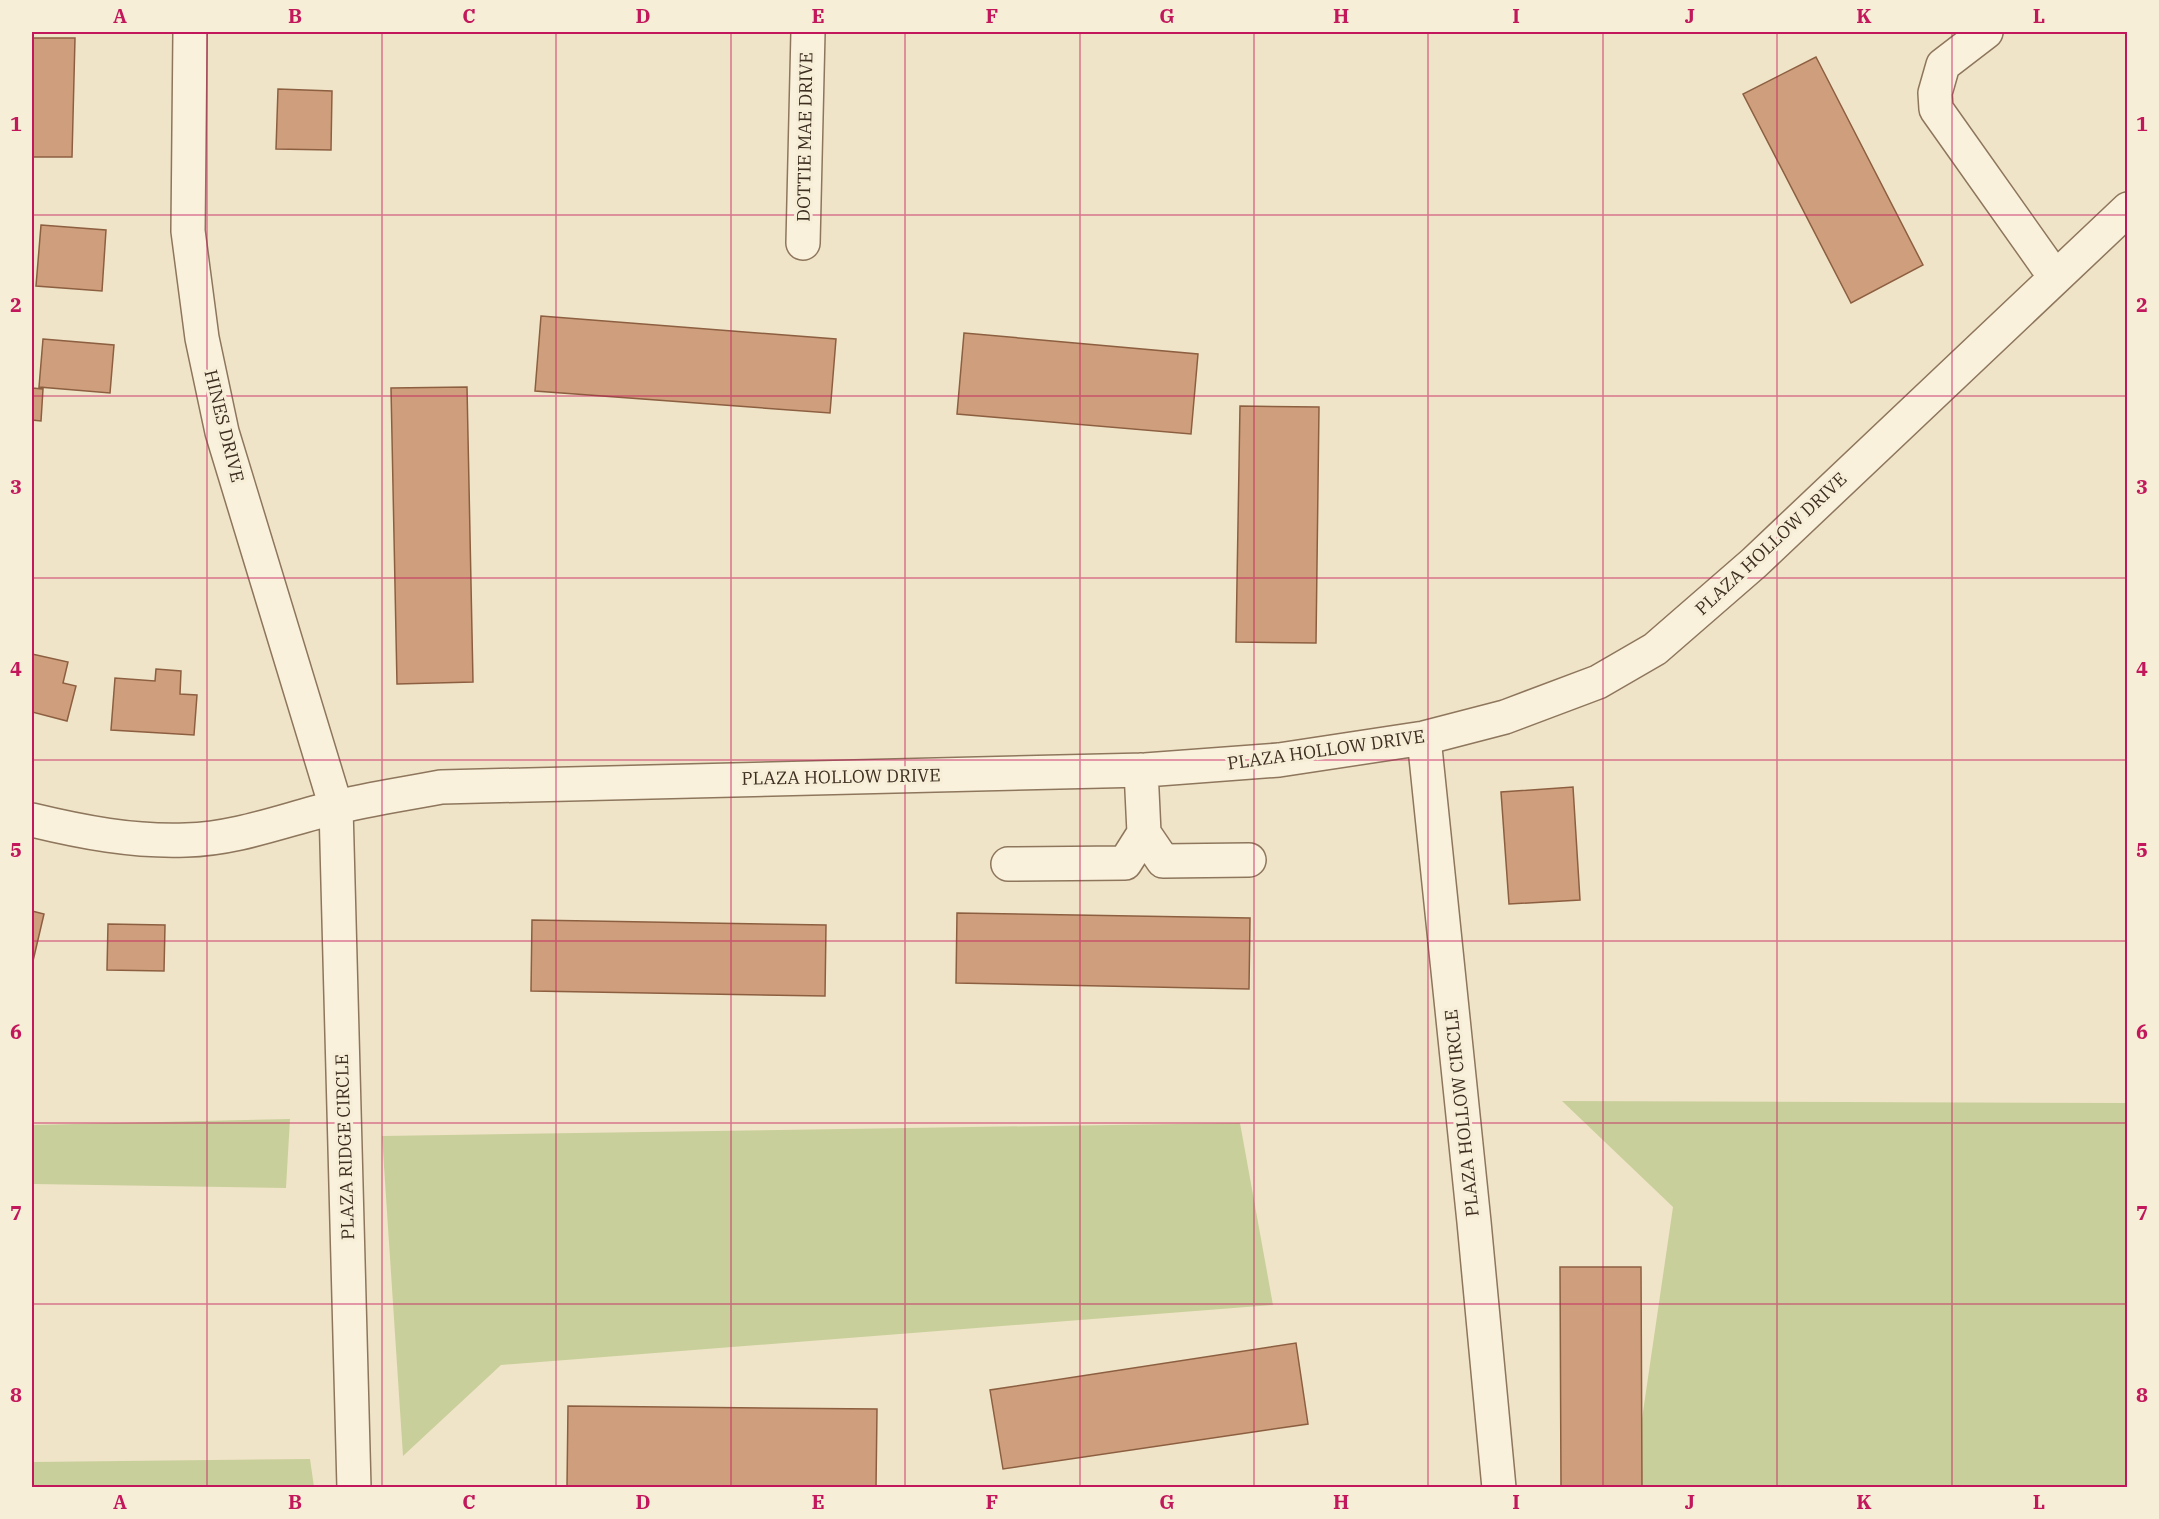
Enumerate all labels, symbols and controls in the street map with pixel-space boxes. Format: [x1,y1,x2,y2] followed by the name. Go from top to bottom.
[113,2,127,29] text: A
[288,2,302,29] text: B
[462,2,476,29] text: C
[635,2,651,29] text: D
[811,2,825,29] text: E
[986,2,998,29] text: F
[1159,2,1175,29] text: G
[1333,2,1349,29] text: H
[1512,2,1520,29] text: I
[1685,2,1695,29] text: J
[1856,2,1872,29] text: K
[2033,2,2045,29] text: L
[792,52,817,222] street label: DOTTIE MAE DRIVE
[10,110,22,137] text: 1
[2136,110,2148,137] text: 1
[10,291,22,318] text: 2
[2136,291,2148,318] text: 2
[199,367,250,485] street label: HINES DRIVE
[1690,467,1851,620] street label: PLAZA HOLLOW DRIVE
[10,473,22,500] text: 3
[2136,473,2148,500] text: 3
[10,655,22,682] text: 4
[2136,655,2148,682] text: 4
[1226,724,1426,775] street label: PLAZA HOLLOW DRIVE
[741,763,941,790] street label: PLAZA HOLLOW DRIVE
[10,836,22,863] text: 5
[2136,836,2148,863] text: 5
[1439,1008,1484,1218] street label: PLAZA HOLLOW CIRCLE
[10,1018,22,1045] text: 6
[2136,1018,2148,1045] text: 6
[330,1054,359,1240] street label: PLAZA RIDGE CIRCLE
[10,1199,22,1226] text: 7
[2136,1199,2148,1226] text: 7
[10,1381,22,1408] text: 8
[2136,1381,2148,1408] text: 8
[113,1488,127,1515] text: A
[288,1488,302,1515] text: B
[462,1488,476,1515] text: C
[635,1488,651,1515] text: D
[811,1488,825,1515] text: E
[986,1488,998,1515] text: F
[1159,1488,1175,1515] text: G
[1333,1488,1349,1515] text: H
[1512,1488,1520,1515] text: I
[1685,1488,1695,1515] text: J
[1856,1488,1872,1515] text: K
[2033,1488,2045,1515] text: L

